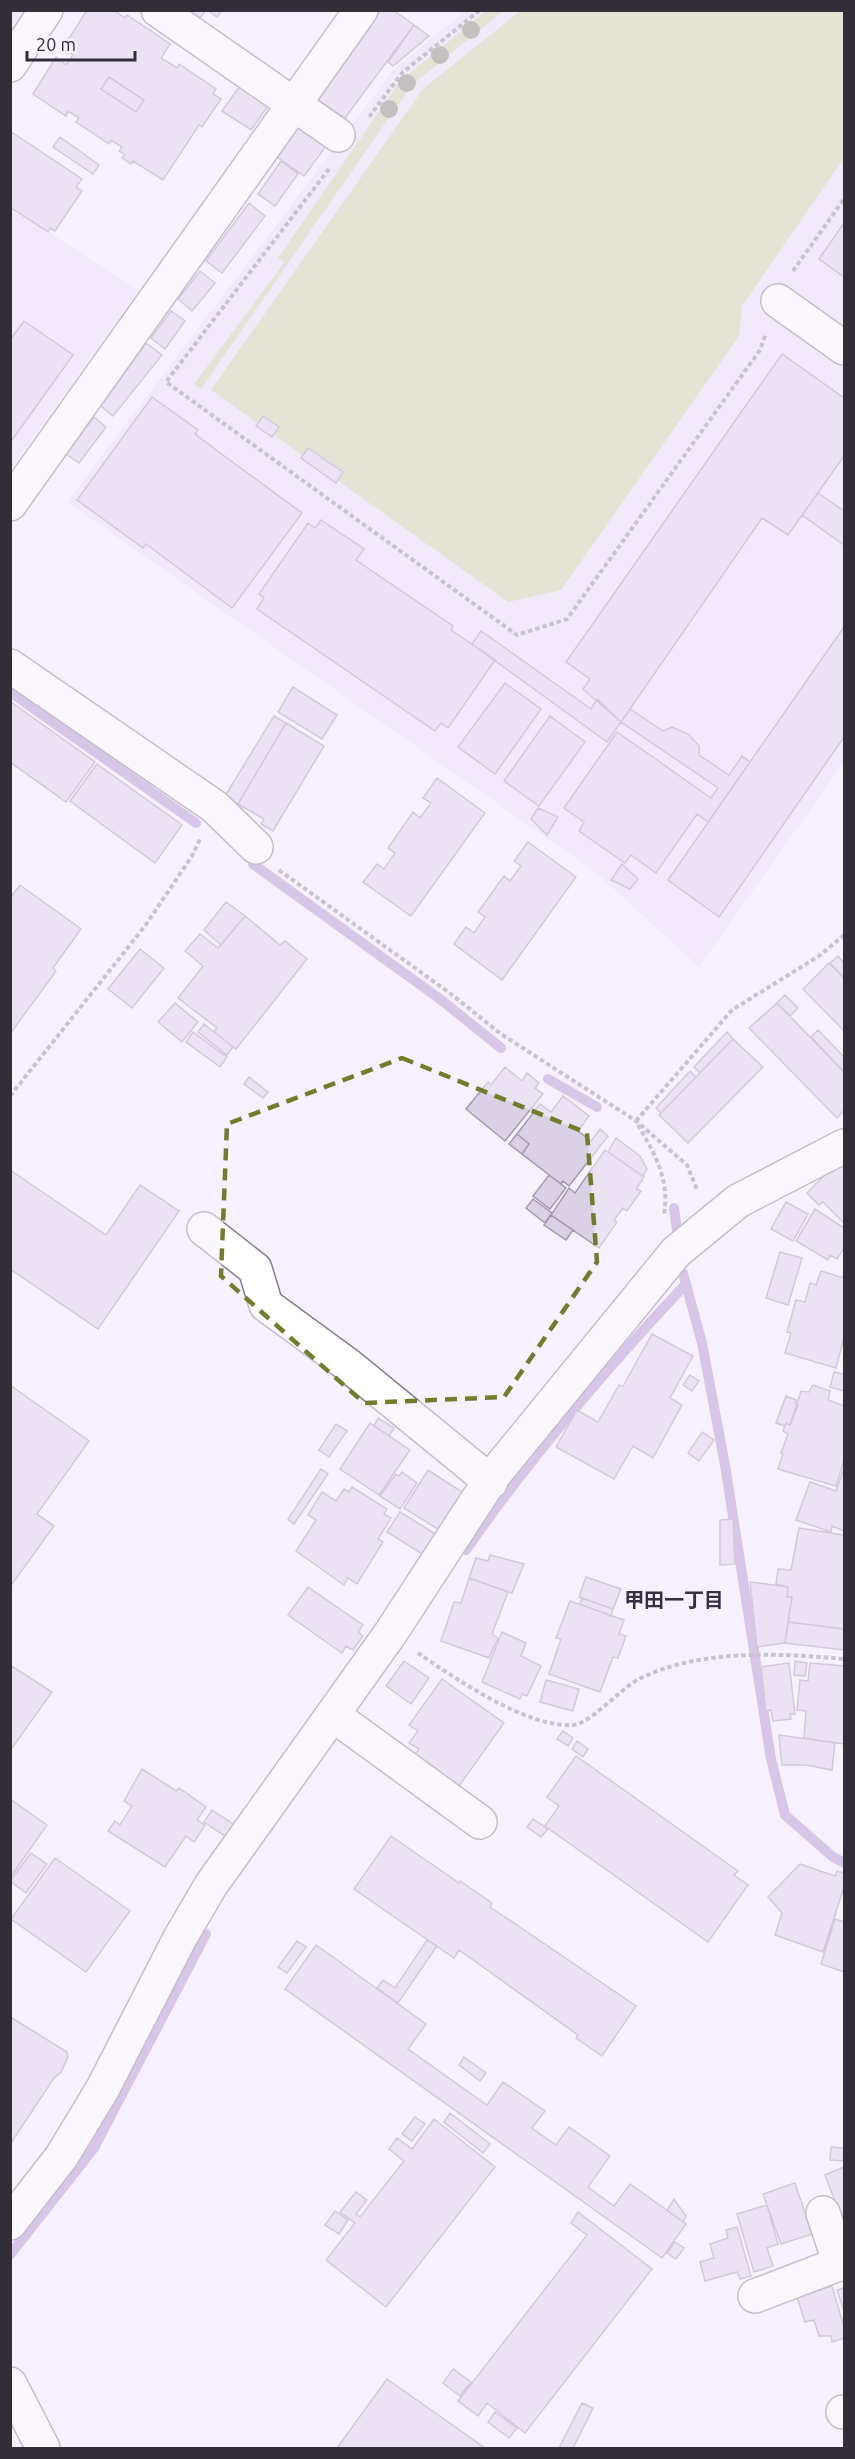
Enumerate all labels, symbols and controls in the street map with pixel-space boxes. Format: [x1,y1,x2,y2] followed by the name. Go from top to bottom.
[27,24,135,62] scale bar
[36,34,76,54] text: 20 m
[624,1588,724,1611] district label: 甲田一丁目

